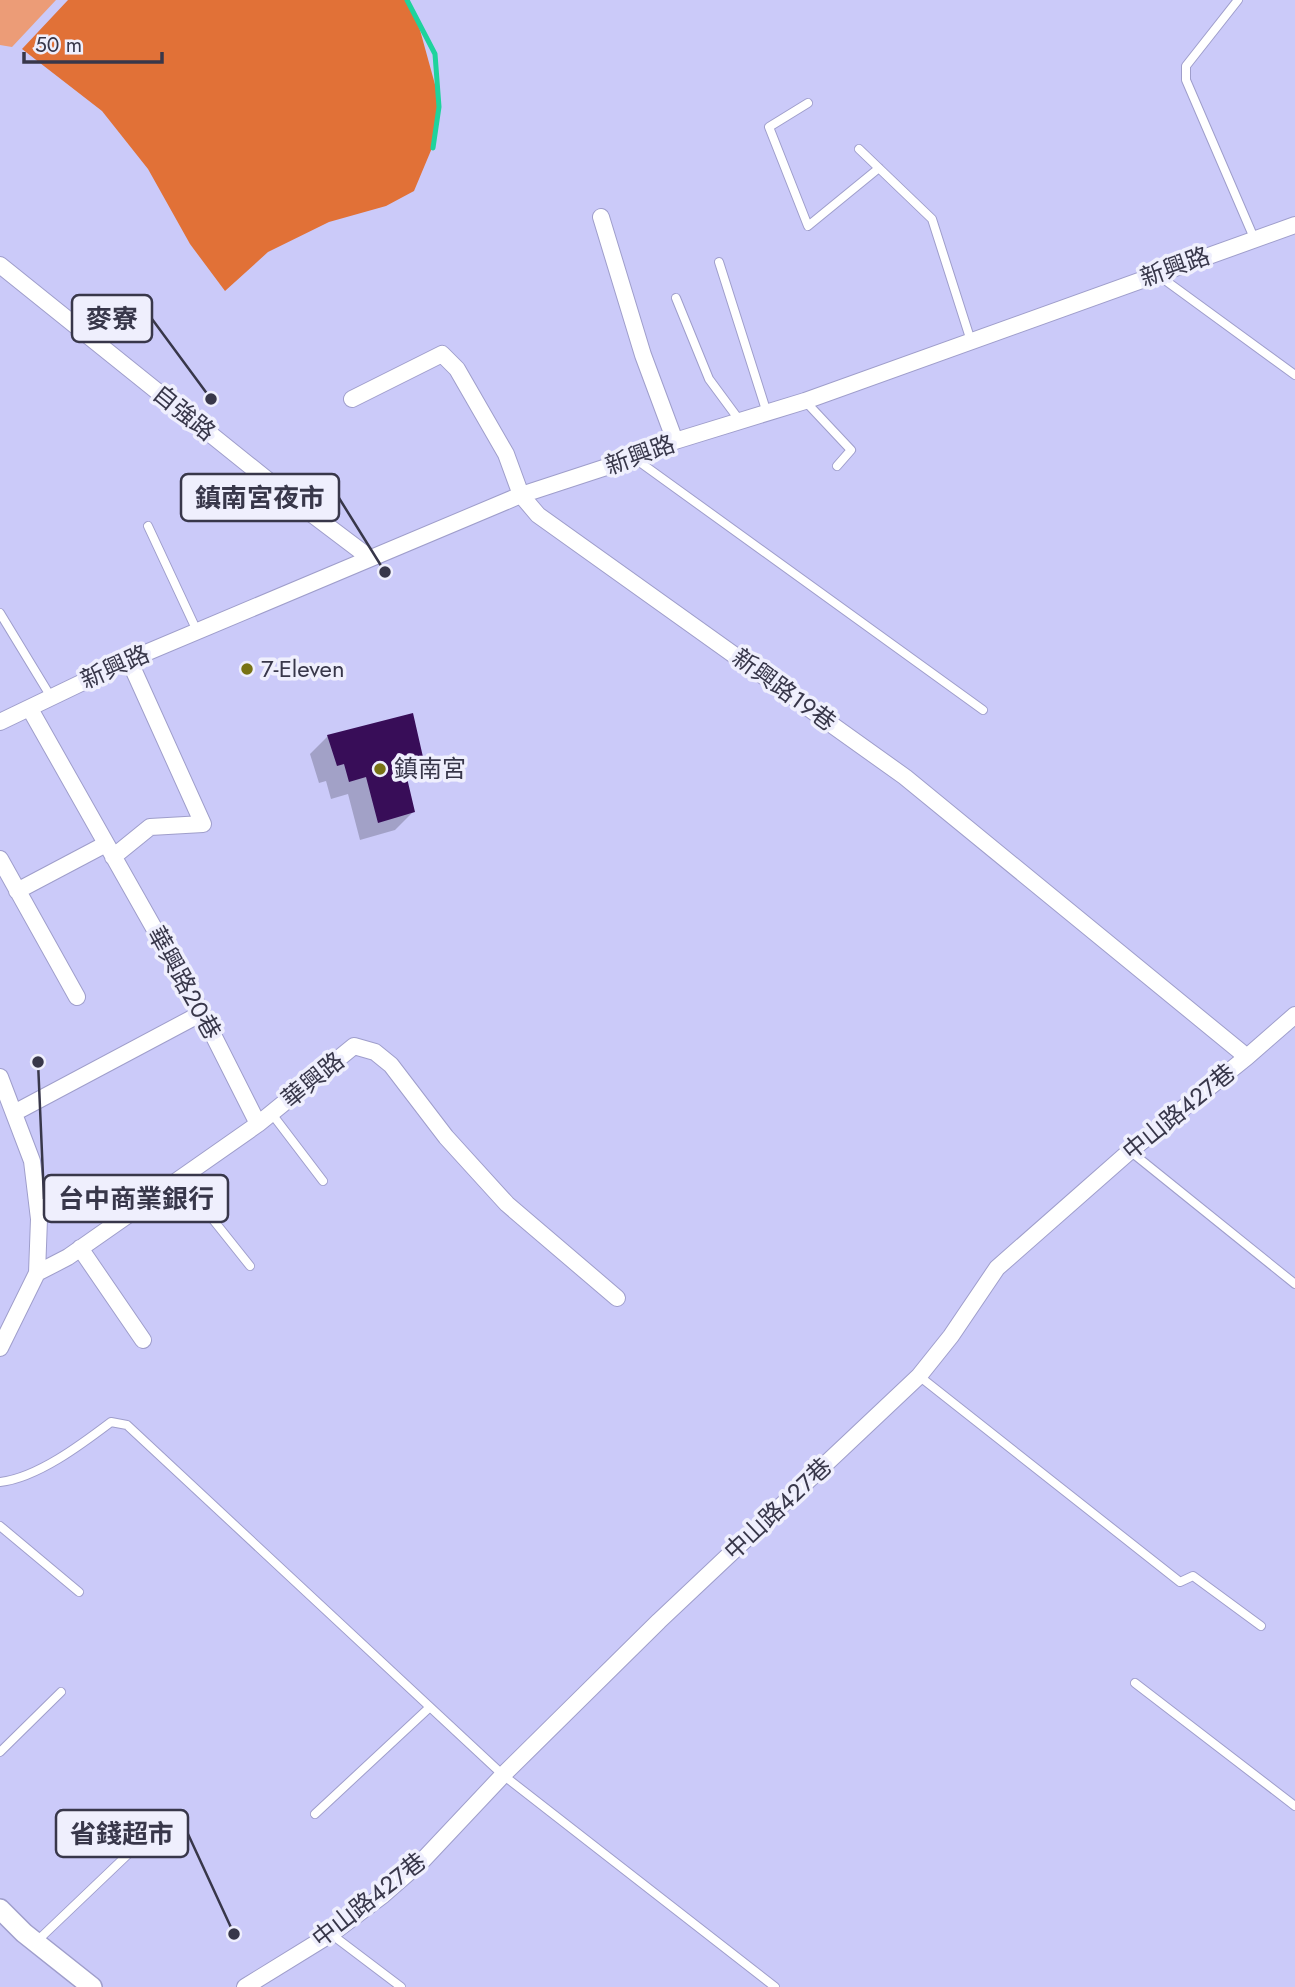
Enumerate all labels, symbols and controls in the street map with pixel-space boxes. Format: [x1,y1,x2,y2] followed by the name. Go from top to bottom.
[24,21,163,65] scale bar
[35,30,82,60] text: 50 m
[1135,238,1215,295] street label: 新興路
[72,295,152,342] callout: 麥寮
[86,300,138,338] text: 麥寮
[145,376,223,449] street label: 自強路
[600,426,680,483] street label: 新興路
[181,474,339,521] callout: 鎮南宮夜市
[195,479,325,517] text: 鎮南宮夜市
[75,636,155,697] street label: 新興路
[725,640,843,739] street label: 新興路19巷
[261,651,345,686] place label: 7-Eleven
[239,661,255,677] marker: 7-Eleven
[394,751,466,786] place label: 鎮南宮
[372,761,388,777] marker: 鎮南宮
[139,920,230,1045] street label: 華興路20巷
[274,1043,352,1116] street label: 華興路
[1115,1055,1243,1168] street label: 中山路427巷
[44,1175,228,1222] callout: 台中商業銀行
[58,1180,214,1218] text: 台中商業銀行
[716,1449,839,1568] street label: 中山路427巷
[56,1810,188,1857] callout: 省錢超市
[70,1815,174,1853] text: 省錢超市
[304,1844,433,1955] street label: 中山路427巷

